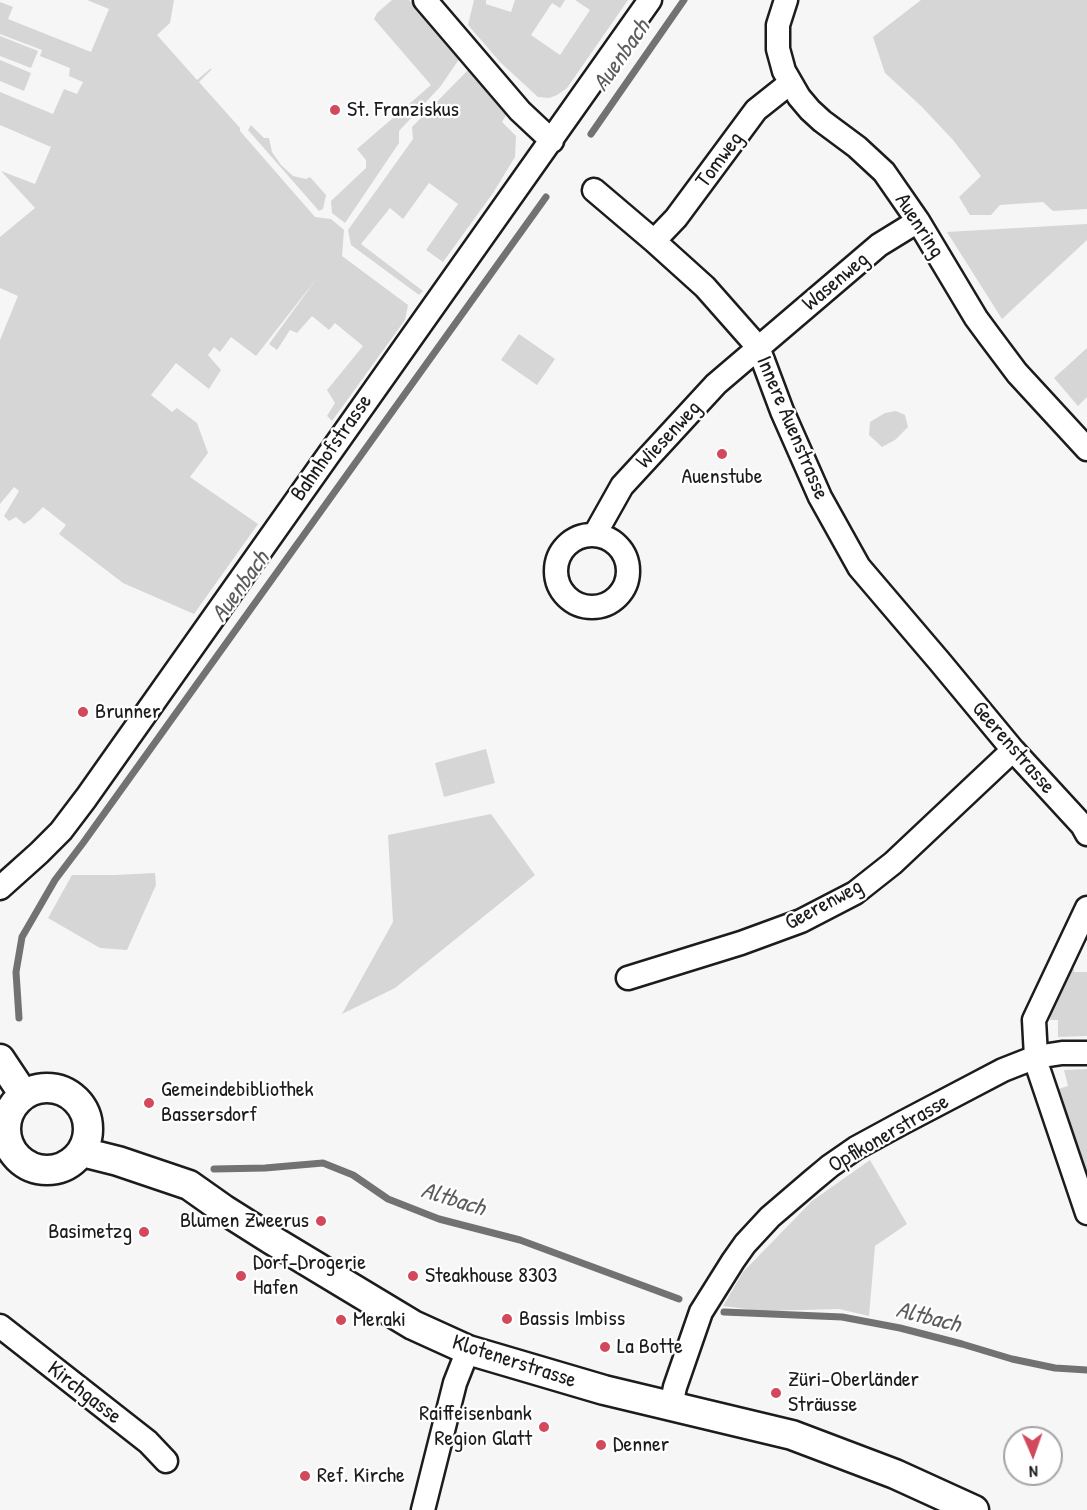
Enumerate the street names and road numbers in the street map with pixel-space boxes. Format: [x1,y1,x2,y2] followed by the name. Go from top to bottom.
[691,127,749,193] street label: Tomweg
[888,189,950,263] street label: Auenring
[798,247,874,317] street label: Wasenweg
[750,352,834,504] street label: Innere Auenstrasse
[286,390,378,506] street label: Bahnhofstrasse
[631,396,707,474] street label: Wiesenweg
[966,696,1060,800] street label: Geerenstrasse
[781,874,867,936] street label: Geerenweg
[824,1089,954,1179] street label: Opfikonerstrasse
[449,1330,579,1394] street label: Klotenerstrasse
[42,1356,126,1430] street label: Kirchgasse

